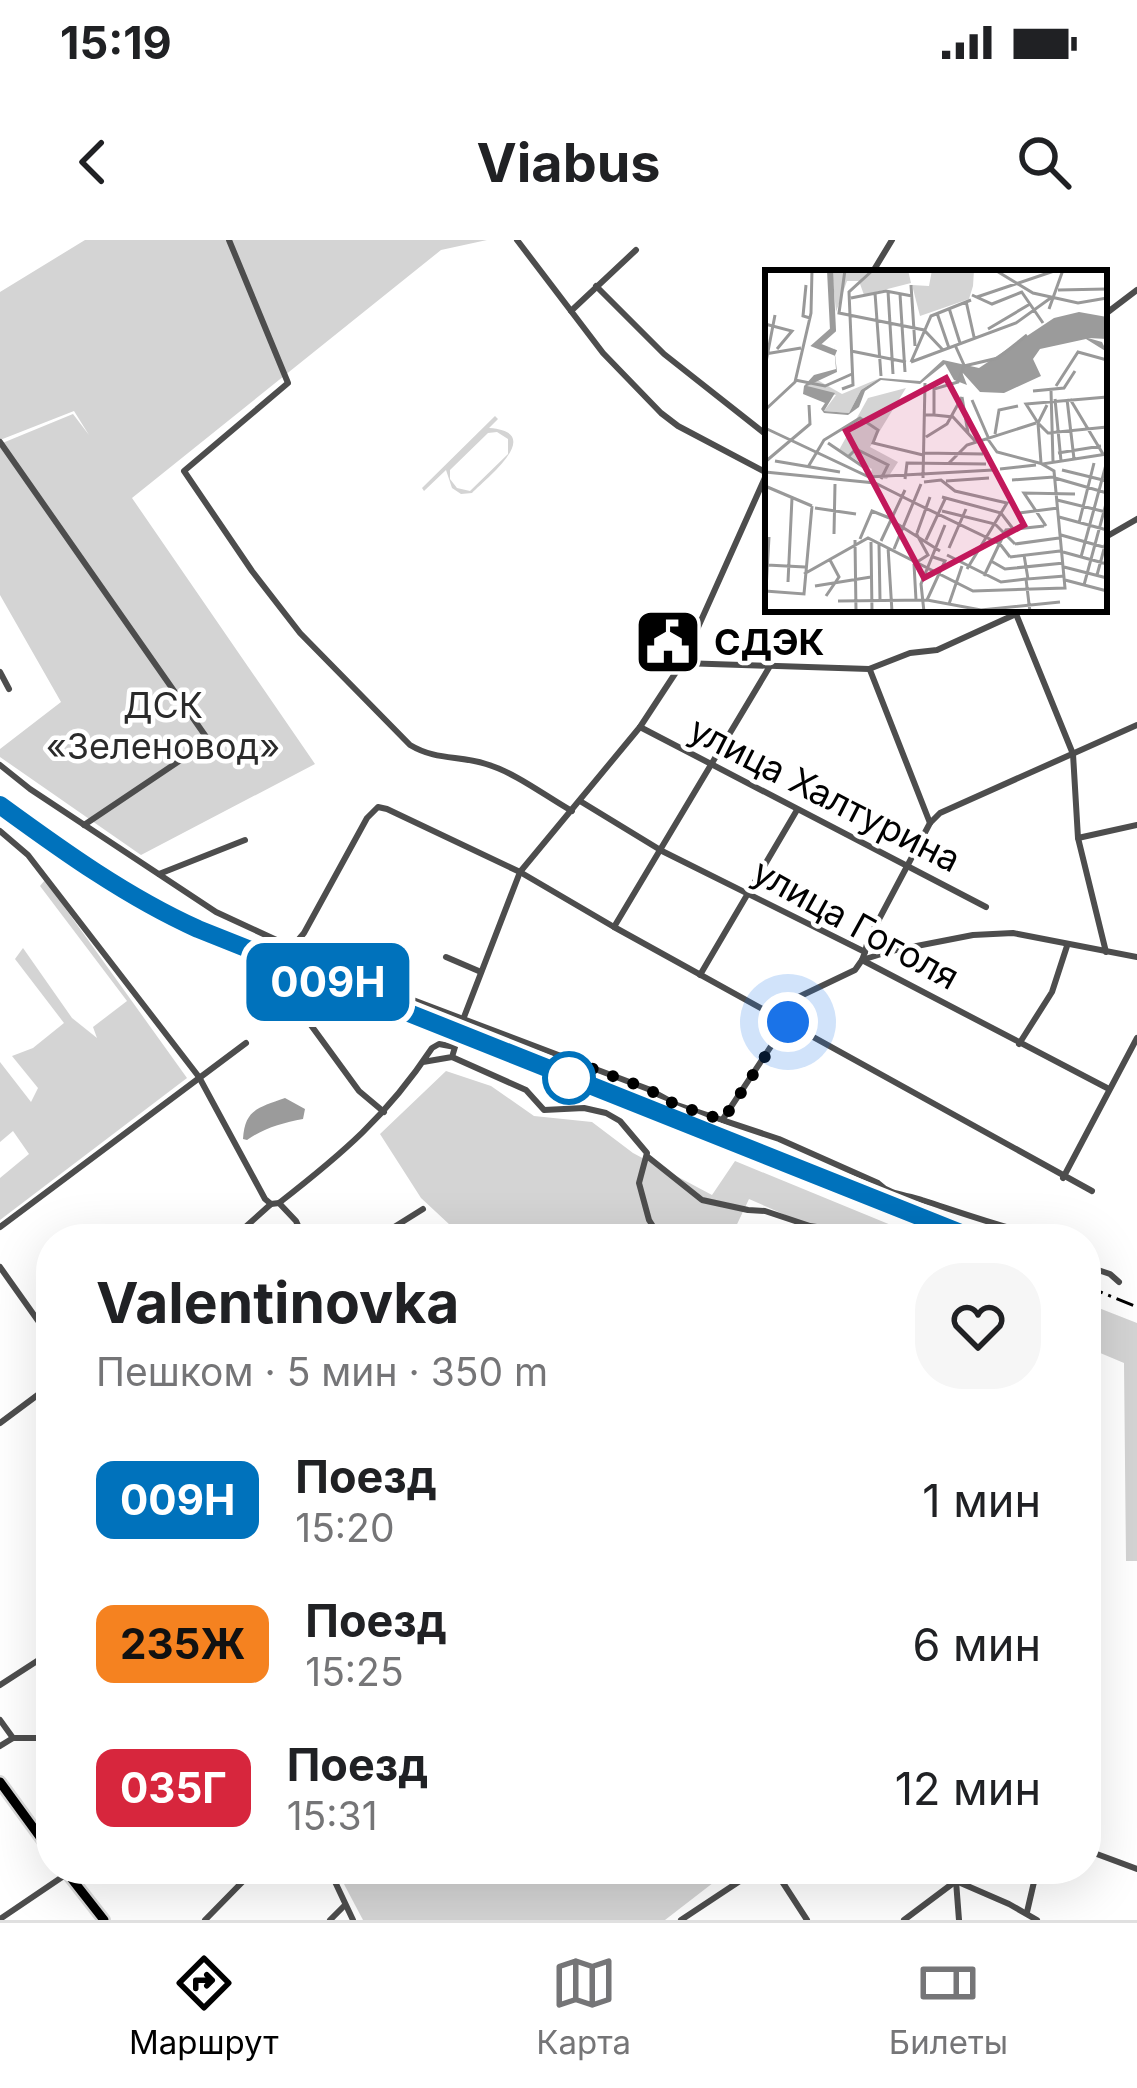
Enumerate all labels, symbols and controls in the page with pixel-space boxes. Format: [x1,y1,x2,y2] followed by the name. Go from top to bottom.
[60,15,172,70] text: 15:19
[60,129,126,195] icon: back
[1011,129,1077,195] icon: search
[476,130,661,195] text: Viabus
[765,270,1107,612] inset map
[633,607,703,677] public building icon: СДЭК
[714,620,824,664] place label: СДЭК
[46,683,280,768] park label: ДСК «Зеленовод»
[682,707,968,881] street label: улица Халтурина
[745,849,967,999] street label: улица Гоголя
[244,943,412,1021] line badge: 009Н
[270,956,386,1007] text: 009Н
[758,992,818,1052] your location
[544,1053,594,1103] unlabelled marker
[915,1263,1041,1389] button: heart
[96,1268,459,1337] text: Valentinovka
[96,1348,548,1395] text: Пешком · 5 мин · 350 m
[295,1449,437,1504] text: Поезд
[922,1473,1041,1528] text: 1 мин
[120,1474,235,1525] text: 009Н
[295,1504,395,1551] text: 15:20
[305,1593,447,1648] text: Поезд
[913,1617,1041,1672] text: 6 мин
[120,1618,245,1669] text: 235Ж
[305,1648,404,1695] text: 15:25
[287,1737,428,1792] text: Поезд
[895,1761,1041,1816] text: 12 мин
[120,1762,227,1813] text: 035Г
[287,1792,378,1839] text: 15:31
[129,1950,279,2062] tab: Маршрут
[536,1950,631,2062] tab: Карта
[889,1950,1008,2062] tab: Билеты

